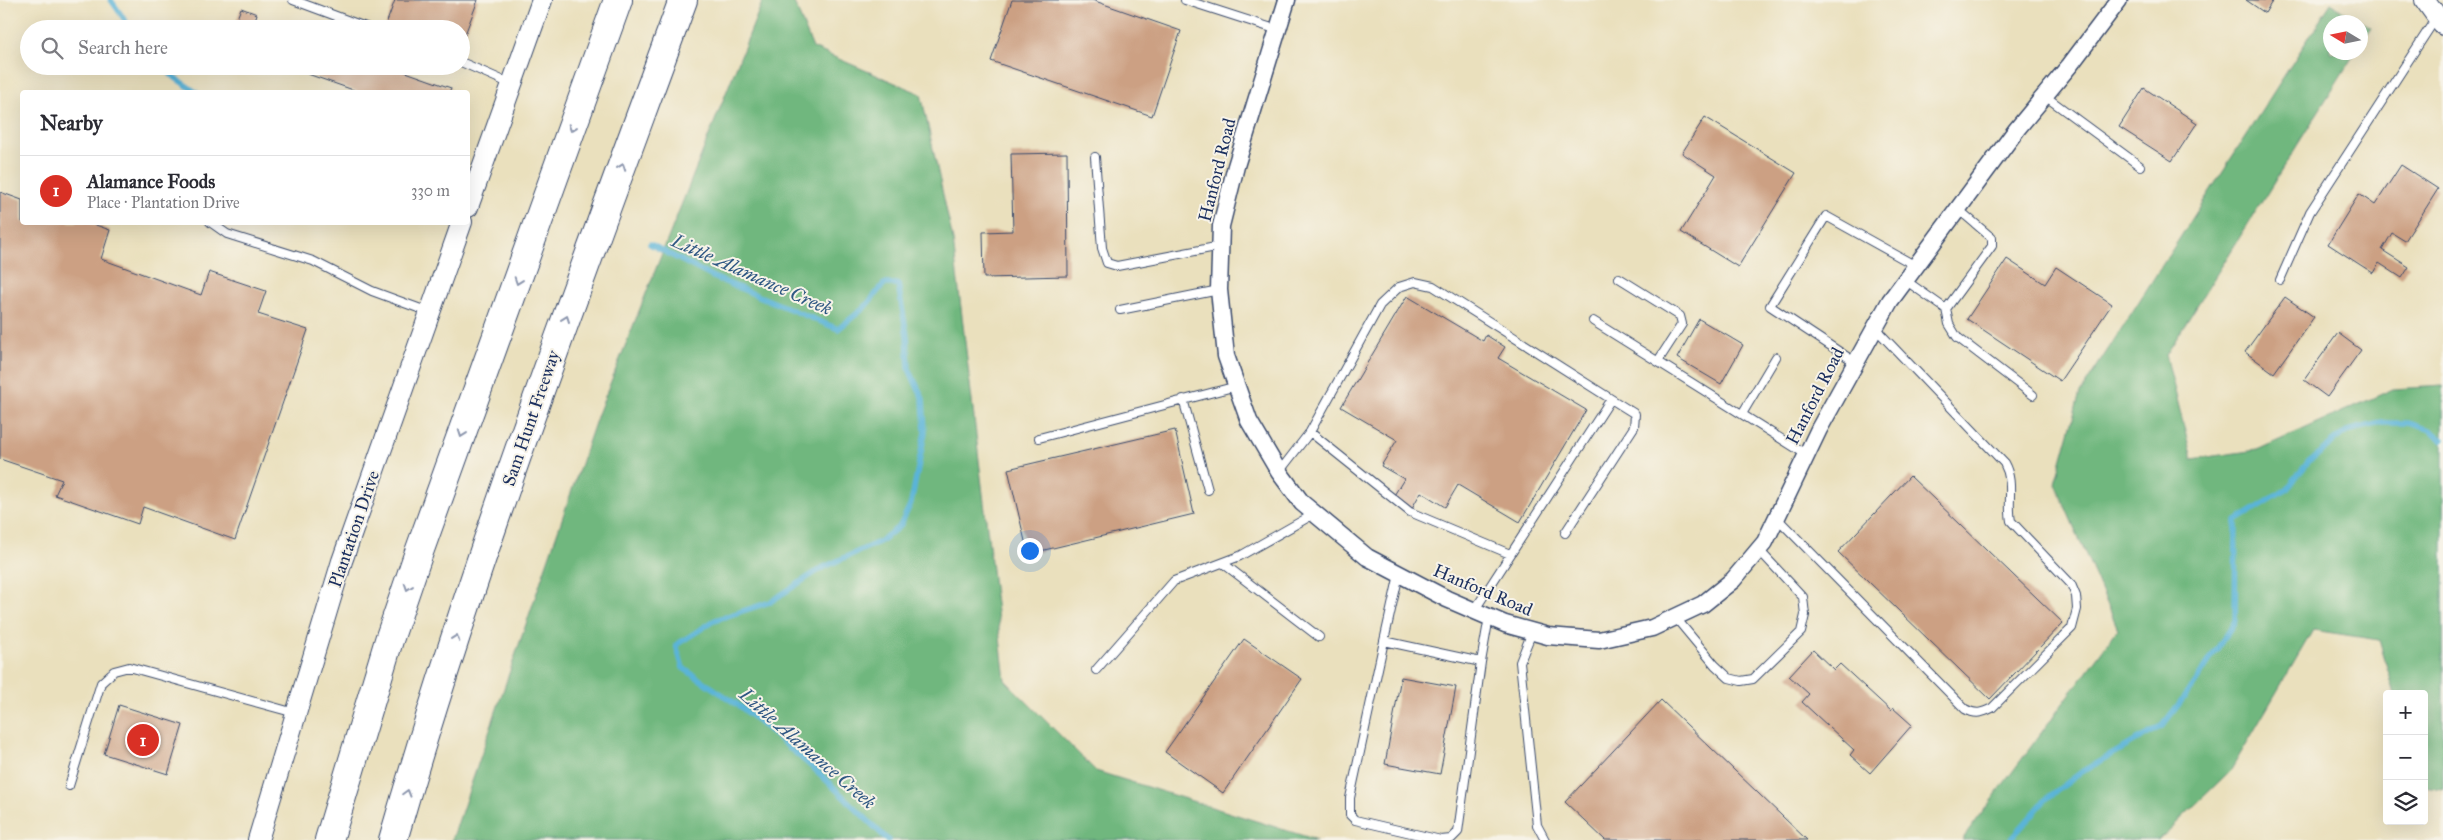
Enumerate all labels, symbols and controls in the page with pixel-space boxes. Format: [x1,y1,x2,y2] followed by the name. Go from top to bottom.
[2323,15,2368,60] north arrow
[20,20,470,75] search box
[38,34,66,62] icon: search
[78,36,168,59] text: Search here
[40,110,103,136] text: Nearby
[1194,116,1240,224] street label: Hanford Road
[568,123,578,131] one-way arrow
[616,163,626,172] one-way arrow
[87,170,215,193] text: Alamance Foods
[53,181,59,200] text: 1
[411,181,450,200] text: 330 m
[87,193,240,212] text: Place · Plantation Drive
[667,228,836,320] water label: Little Alamance Creek
[514,276,524,285] one-way arrow
[560,316,570,324] one-way arrow
[1781,344,1849,448] street label: Hanford Road
[497,347,565,489] street label: Sam Hunt Freeway
[458,429,468,437] one-way arrow
[324,468,384,590] street label: Plantation Drive
[1017,538,1043,564] your location
[1430,559,1536,621] street label: Hanford Road
[403,582,413,590] one-way arrow
[450,635,460,643] one-way arrow
[734,682,881,814] water label: Little Alamance Creek
[2383,690,2428,825] map controls
[2383,690,2428,735] button: +
[127,721,159,759] pin: 1
[2383,735,2428,780] button: −
[2383,780,2428,825] button: layers
[401,790,411,798] one-way arrow

